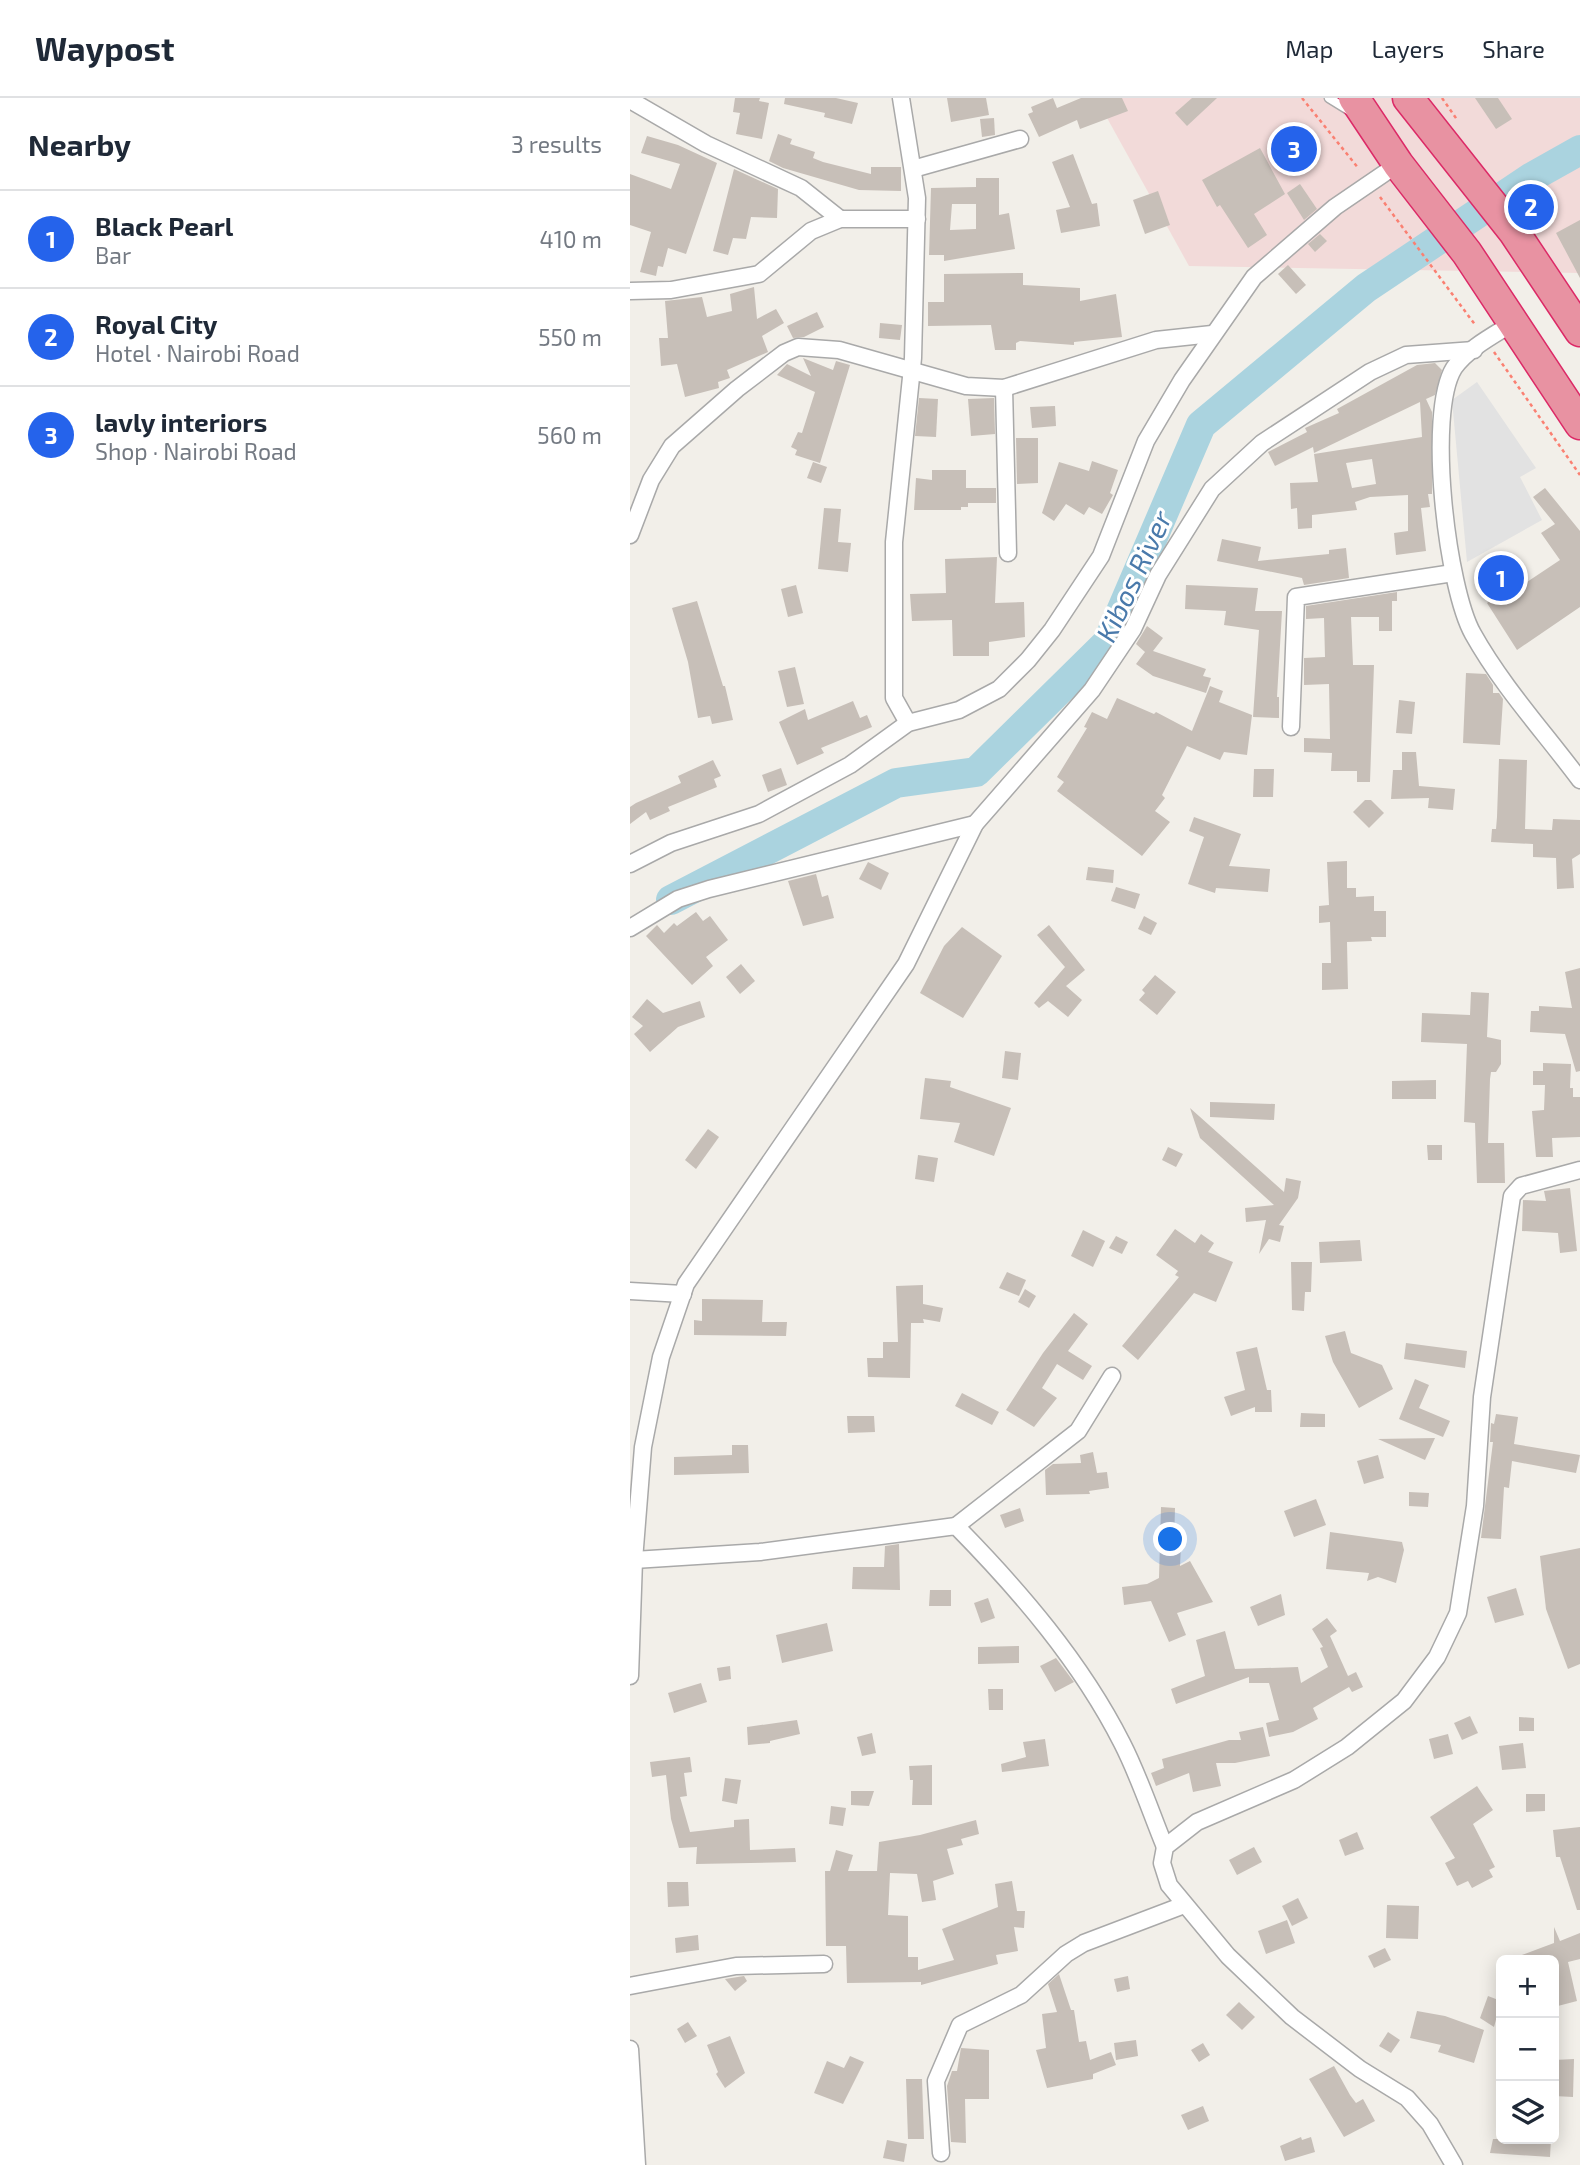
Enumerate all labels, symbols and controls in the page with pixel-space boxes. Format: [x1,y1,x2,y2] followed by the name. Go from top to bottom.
[35,28,174,68] text: Waypost
[1285,34,1333,63] text: Map
[1371,34,1444,63] text: Layers
[1482,34,1545,63] text: Share
[1271,123,1317,175] pin: 3
[28,126,131,162] text: Nearby
[511,130,602,158] text: 3 results
[1508,181,1554,233] pin: 2
[95,210,233,241] text: Black Pearl
[46,225,56,253] text: 1
[540,225,602,253] text: 410 m
[95,241,131,269] text: Bar
[95,308,218,339] text: Royal City
[44,323,58,351] text: 2
[538,323,602,351] text: 550 m
[95,339,300,367] text: Hotel · Nairobi Road
[95,406,267,437] text: lavly interiors
[44,421,58,449] text: 3
[537,421,602,449] text: 560 m
[95,437,297,465] text: Shop · Nairobi Road
[1088,504,1179,647] water label: Kibos River
[1478,552,1524,604] pin: 1
[1153,1522,1187,1556] your location
[1496,1955,1559,2144] map controls
[1496,1955,1559,2018] button: +
[1496,2018,1559,2081] button: −
[1496,2081,1559,2144] button: layers

